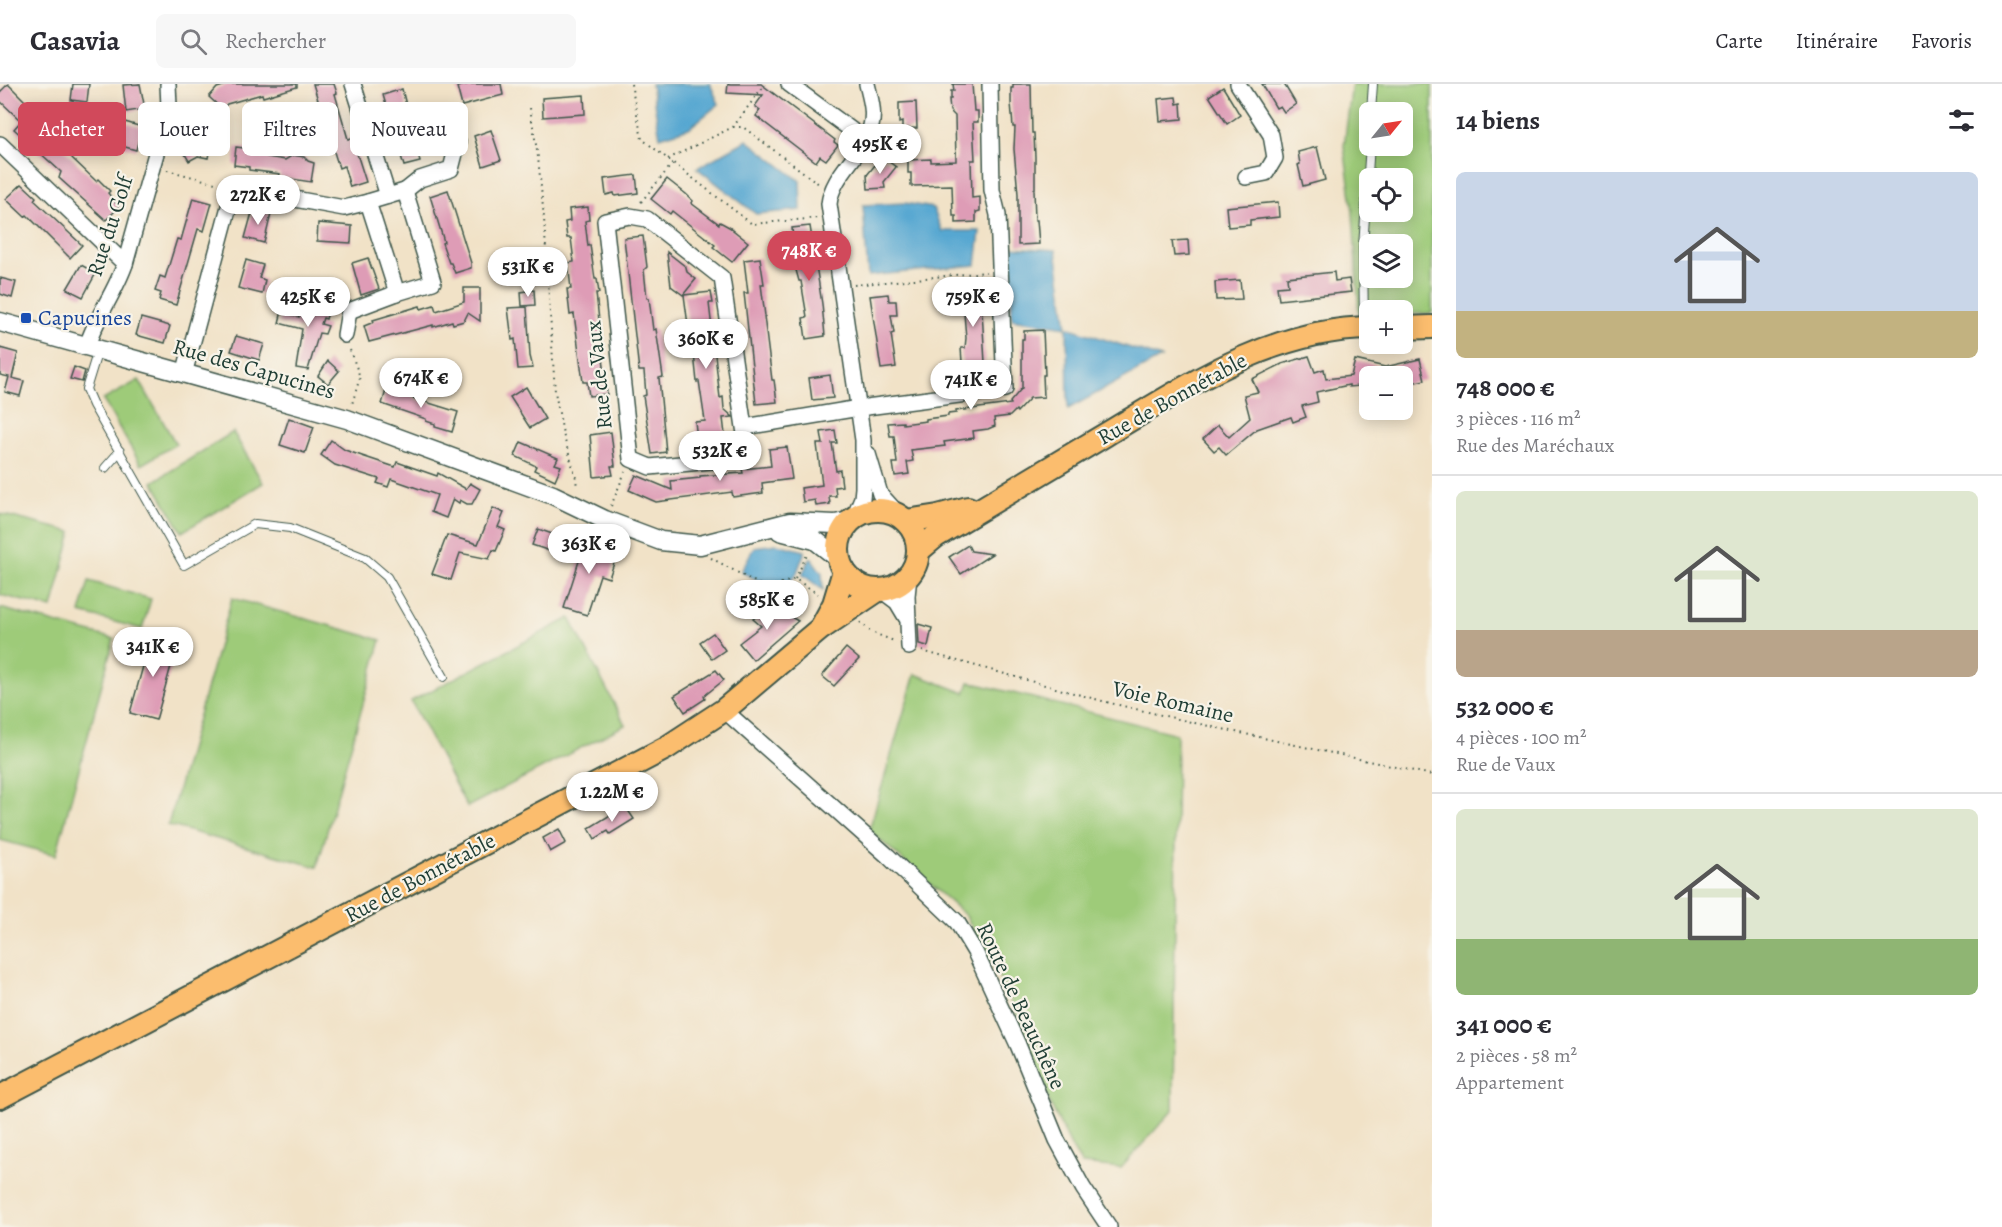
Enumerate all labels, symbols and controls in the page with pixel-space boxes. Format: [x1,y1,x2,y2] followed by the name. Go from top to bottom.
[156,14,576,68] search box
[30,22,120,60] text: Casavia
[177,25,210,58] icon: search
[225,26,326,56] text: Rechercher
[1715,27,1763,55] text: Carte
[1796,27,1878,55] text: Itinéraire
[1911,27,1972,55] text: Favoris
[18,102,126,156] chip: Acheter
[138,102,230,156] chip: Louer
[242,102,338,156] chip: Filtres
[350,102,468,156] chip: Nouveau
[1359,102,1413,156] north arrow
[1359,102,1413,420] map controls
[1456,103,1540,138] text: 14 biens
[1945,104,1978,137] icon: filters
[831,124,929,175] pin: 495K €
[852,130,908,157] text: 495K €
[1359,168,1413,222] button: locate
[80,169,141,280] street label: Rue du Golf
[209,175,307,226] pin: 272K €
[230,181,286,208] text: 272K €
[1663,211,1771,319] icon: home
[760,231,858,282] pin: 748K €
[1359,234,1413,288] button: layers
[781,237,837,264] text: 748K €
[479,247,577,298] pin: 531K €
[502,253,554,280] text: 531K €
[259,277,357,328] pin: 425K €
[924,277,1022,328] pin: 759K €
[280,283,336,310] text: 425K €
[946,283,1000,310] text: 759K €
[1359,300,1413,354] button: +
[38,303,132,333] place label: Capucines
[19,311,33,325] marker: Capucines
[578,319,620,431] street label: Rue de Vaux
[657,319,755,370] pin: 360K €
[678,325,734,352] text: 360K €
[169,331,339,407] street label: Rue des Capucines
[1092,345,1252,453] street label: Rue de Bonnétable
[372,358,470,409] pin: 674K €
[922,360,1020,411] pin: 741K €
[393,364,449,391] text: 674K €
[944,366,998,393] text: 741K €
[1359,366,1413,420] button: −
[1456,370,1555,405] text: 748 000 €
[1456,405,1581,432] text: 3 pièces · 116 m²
[671,431,769,482] pin: 532K €
[1456,432,1614,459] text: Rue des Maréchaux
[693,437,747,464] text: 532K €
[540,524,638,575] pin: 363K €
[562,530,616,557] text: 363K €
[1663,530,1771,638] icon: home
[718,580,816,631] pin: 585K €
[740,586,794,613] text: 585K €
[104,627,202,678] pin: 341K €
[126,633,180,660] text: 341K €
[1108,673,1237,731] street label: Voie Romaine
[1456,689,1554,724] text: 532 000 €
[1456,724,1587,751] text: 4 pièces · 100 m²
[1456,751,1555,778] text: Rue de Vaux
[557,772,667,823] pin: 1.22M €
[580,778,644,805] text: 1.22M €
[339,826,501,930] street label: Rue de Bonnétable
[1663,848,1771,956] icon: home
[969,918,1073,1094] street label: Route de Beauchêne
[1456,1007,1552,1042] text: 341 000 €
[1456,1042,1577,1069] text: 2 pièces · 58 m²
[1456,1069,1564,1096] text: Appartement

